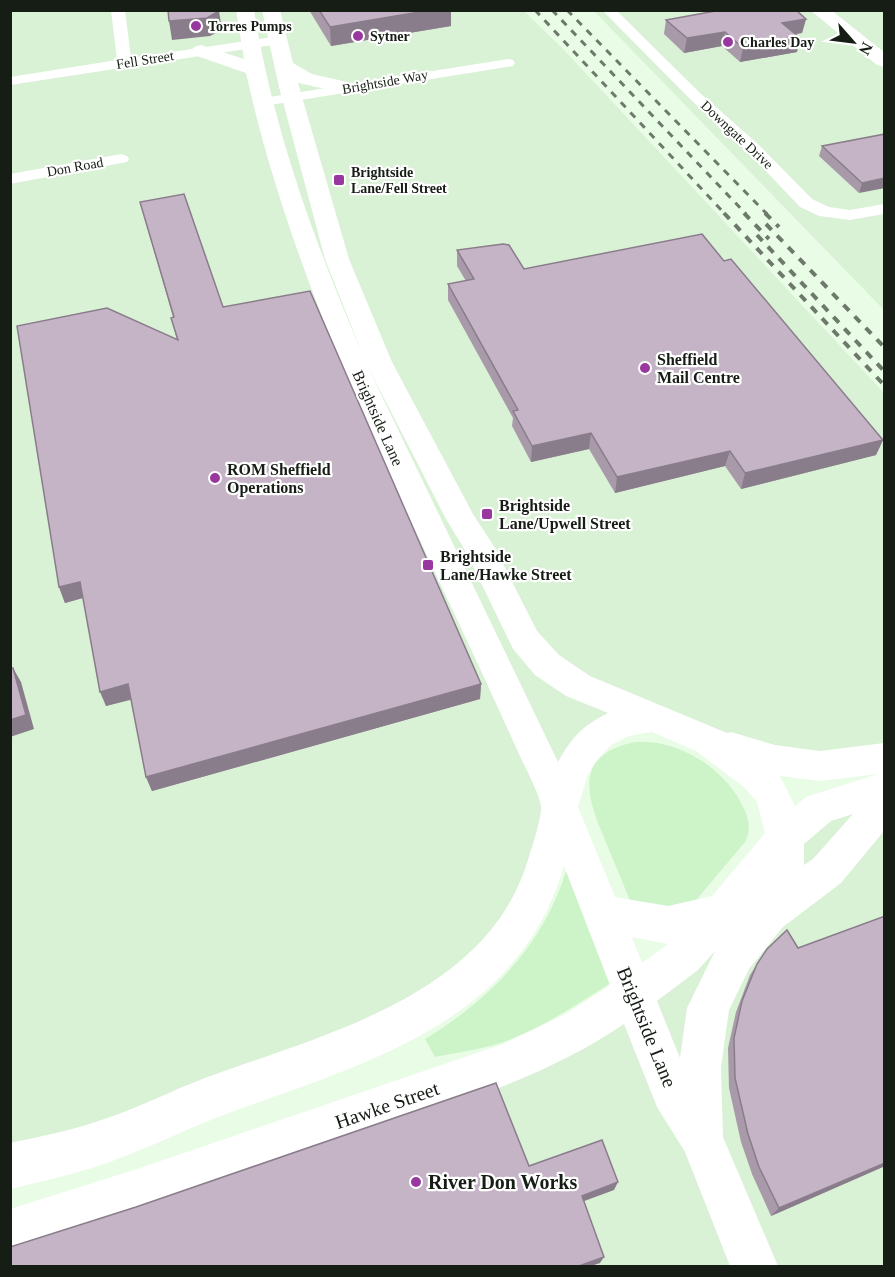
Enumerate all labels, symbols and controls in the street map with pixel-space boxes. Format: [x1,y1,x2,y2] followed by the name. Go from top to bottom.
[823,12,883,72] north arrow
[189,19,203,33] marker: Torres Pumps
[208,19,292,34] place label: Torres Pumps
[351,29,365,43] marker: Sytner
[370,29,410,44] place label: Sytner
[721,35,735,49] marker: Charles Day
[740,35,814,50] place label: Charles Day
[855,40,876,58] text: N
[115,48,175,72] street label: Fell Street
[341,67,429,97] street label: Brightside Way
[698,98,776,172] street label: Downgate Drive
[46,155,104,179] street label: Don Road
[351,165,447,196] place label: Brightside Lane/Fell Street
[332,173,346,187] marker: Brightside Lane/Fell Street
[657,351,740,386] place label: Sheffield Mail Centre
[638,361,652,375] marker: Sheffield Mail Centre
[348,368,407,469] street label: Brightside Lane
[227,461,331,497] place label: ROM Sheffield Operations
[208,471,222,485] marker: ROM Sheffield Operations
[499,497,631,533] place label: Brightside Lane/Upwell Street
[480,507,494,521] marker: Brightside Lane/Upwell Street
[440,548,572,583] place label: Brightside Lane/Hawke Street
[421,558,435,572] marker: Brightside Lane/Hawke Street
[612,963,681,1091] street label: Brightside Lane
[332,1077,442,1133] street label: Hawke Street
[428,1171,577,1193] place label: River Don Works
[409,1175,423,1189] marker: River Don Works

